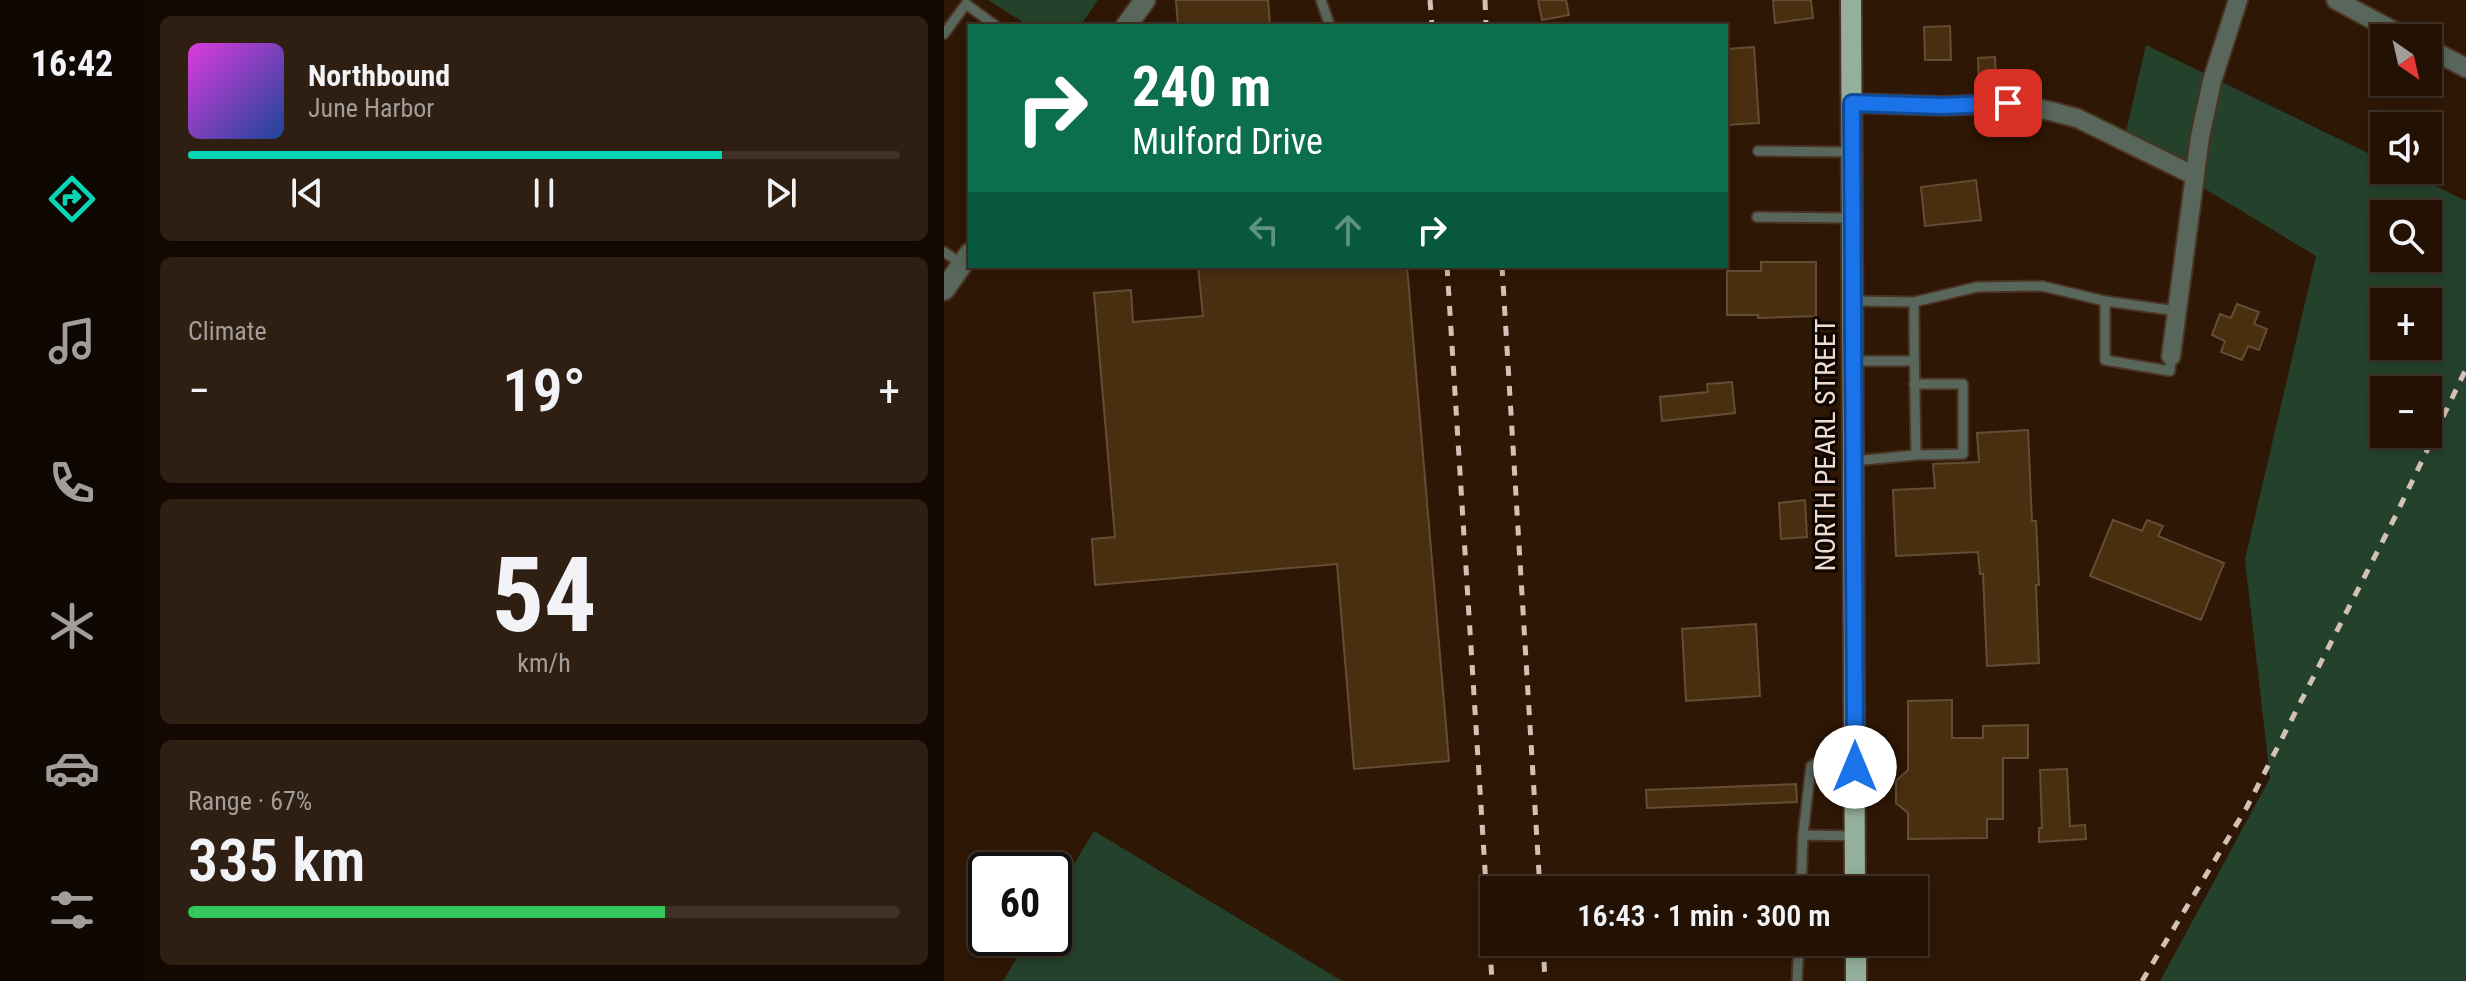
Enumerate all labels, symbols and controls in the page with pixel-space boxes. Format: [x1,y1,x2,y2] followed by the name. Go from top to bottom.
[2370,24,2442,96] north arrow
[2370,24,2442,448] map controls
[31,43,113,85] text: 16:42
[1132,54,1271,120] text: 240 m
[1000,56,1104,160] icon: right
[308,58,450,93] text: Northbound
[1974,69,2042,137] pin
[1986,81,2030,125] icon: arrive
[308,93,434,123] text: June Harbor
[2370,112,2442,184] button: sound
[1132,121,1323,163] text: Mulford Drive
[44,171,100,227] icon: directions
[285,171,329,215] icon: previous
[522,171,566,215] icon: pause
[759,171,803,215] icon: next
[2370,200,2442,272] button: search
[1242,208,1286,252] icon: left
[1326,208,1370,252] icon: ahead
[1410,208,1454,252] icon: right
[2370,288,2442,360] button: +
[44,313,100,369] icon: music
[188,316,267,346] text: Climate
[1809,318,1842,572] street label: NORTH PEARL STREET
[502,355,586,426] text: 19°
[188,365,210,417] text: −
[878,365,900,417] text: +
[2370,376,2442,448] button: −
[44,455,100,511] icon: phone
[491,535,597,656] text: 54
[44,598,100,654] icon: climate
[517,648,571,678] text: km/h
[1813,725,1897,809] position arrow
[44,740,100,796] icon: car
[188,786,312,816] text: Range · 67%
[188,825,365,896] text: 335 km
[968,852,1072,956] speed limit sign: 60
[44,882,100,938] icon: filters
[1577,898,1831,933] text: 16:43 · 1 min · 300 m

